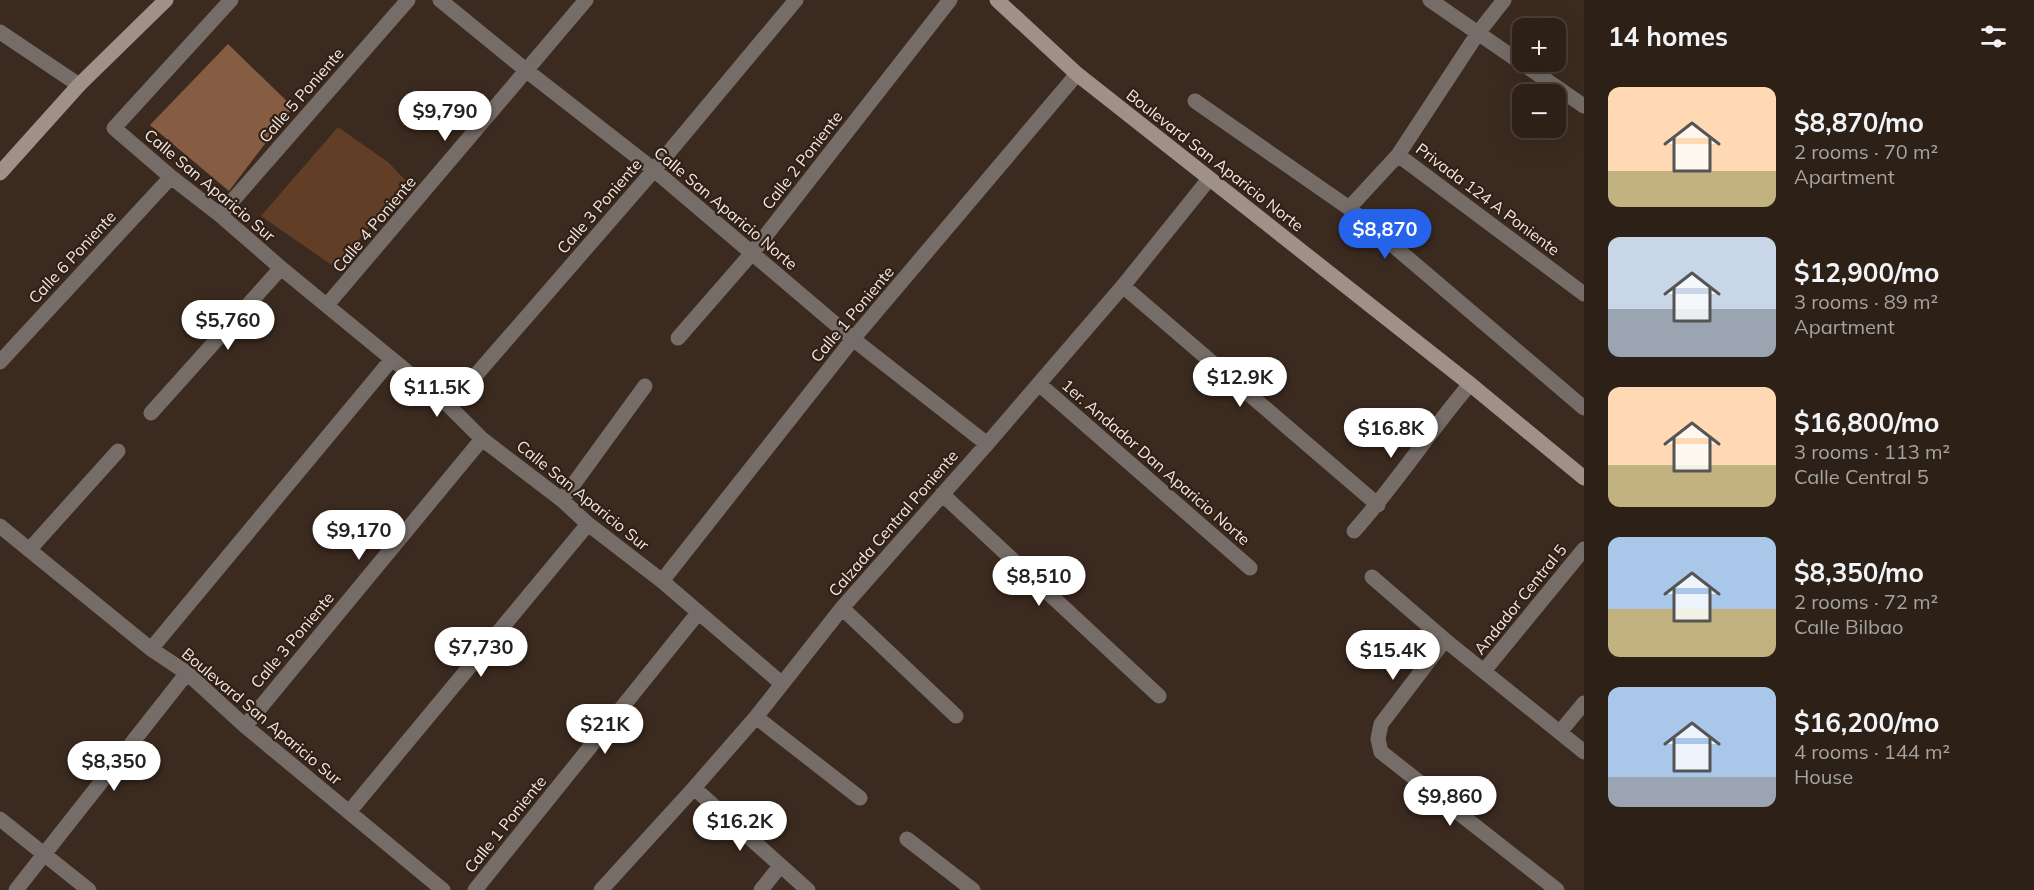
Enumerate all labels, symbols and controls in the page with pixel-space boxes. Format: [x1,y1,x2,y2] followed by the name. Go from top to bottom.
[1512,18,1566,138] map controls
[1512,18,1566,72] button: +
[1608,20,1728,53] text: 14 homes
[1977,20,2010,53] icon: filters
[254,43,348,147] street label: Calle 5 Poniente
[1512,84,1566,138] button: −
[1122,85,1308,235] street label: Boulevard San Aparicio Norte
[396,91,494,142] pin: $9,790
[413,98,477,123] text: $9,790
[1794,106,1924,139] text: $8,870/mo
[757,107,847,213] street label: Calle 2 Poniente
[1656,111,1728,183] icon: home
[141,124,280,246] street label: Calle San Aparicio Sur
[1412,138,1564,260] street label: Privada 124 A Poniente
[1794,139,1938,164] text: 2 rooms · 70 m²
[650,142,802,274] street label: Calle San Aparicio Norte
[552,154,646,258] street label: Calle 3 Poniente
[1794,164,1895,189] text: Apartment
[328,172,420,276] street label: Calle 4 Poniente
[24,207,120,307] street label: Calle 6 Poniente
[1336,209,1434,260] pin: $8,870
[1353,216,1417,241] text: $8,870
[1794,256,1939,289] text: $12,900/mo
[1656,261,1728,333] icon: home
[806,262,898,366] street label: Calle 1 Poniente
[1794,289,1938,314] text: 3 rooms · 89 m²
[179,300,277,351] pin: $5,760
[196,307,260,332] text: $5,760
[1794,314,1895,339] text: Apartment
[1191,357,1289,408] pin: $12.9K
[1207,364,1273,389] text: $12.9K
[388,367,486,418] pin: $11.5K
[404,374,470,399] text: $11.5K
[1058,375,1254,549] street label: 1er. Andador Dan Aparicio Norte
[1794,406,1939,439] text: $16,800/mo
[1342,408,1440,459] pin: $16.8K
[1656,411,1728,483] icon: home
[1358,415,1424,440] text: $16.8K
[513,435,653,555] street label: Calle San Aparicio Sur
[1794,439,1950,464] text: 3 rooms · 113 m²
[824,446,962,600] street label: Calzada Central Poniente
[1794,464,1929,489] text: Calle Central 5
[310,510,408,561] pin: $9,170
[327,517,391,542] text: $9,170
[1469,540,1571,658] street label: Andador Central 5
[990,556,1088,607] pin: $8,510
[1794,556,1924,589] text: $8,350/mo
[1656,561,1728,633] icon: home
[1007,563,1071,588] text: $8,510
[246,588,338,692] street label: Calle 3 Poniente
[1794,589,1938,614] text: 2 rooms · 72 m²
[1794,614,1904,639] text: Calle Bilbao
[432,627,530,678] pin: $7,730
[1344,630,1442,681] pin: $15.4K
[449,634,513,659] text: $7,730
[1360,637,1426,662] text: $15.4K
[178,643,346,789] street label: Boulevard San Aparicio Sur
[569,704,641,755] pin: $21K
[1794,706,1939,739] text: $16,200/mo
[580,711,630,736] text: $21K
[1656,711,1728,783] icon: home
[1794,739,1950,764] text: 4 rooms · 144 m²
[65,741,163,792] pin: $8,350
[82,748,146,773] text: $8,350
[1794,764,1853,789] text: House
[460,771,550,877] street label: Calle 1 Poniente
[1401,776,1499,827] pin: $9,860
[1418,783,1482,808] text: $9,860
[691,801,789,852] pin: $16.2K
[707,808,773,833] text: $16.2K

